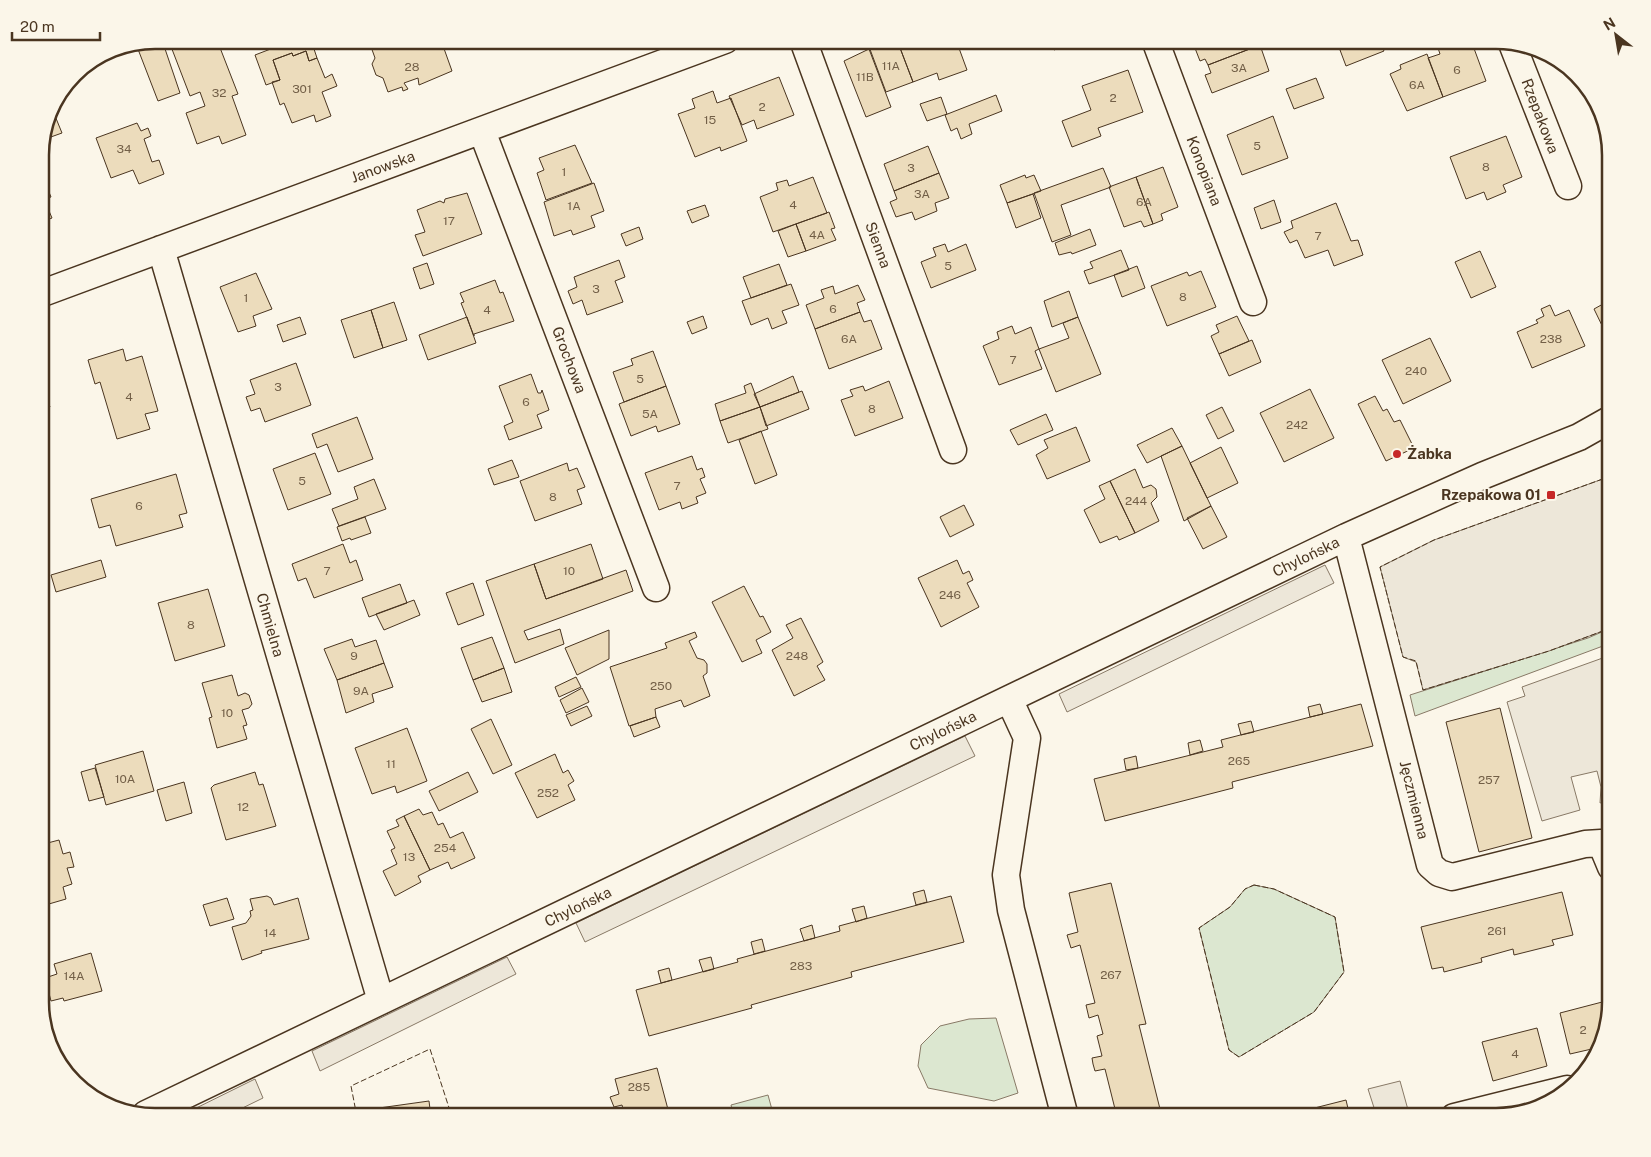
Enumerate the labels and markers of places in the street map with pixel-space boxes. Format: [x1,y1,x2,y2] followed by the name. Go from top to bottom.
[1407,445,1452,462] place label: Żabka
[1391,448,1403,460] marker: Żabka
[1441,486,1541,503] place label: Rzepakowa 01
[1545,489,1557,501] marker: Rzepakowa 01

